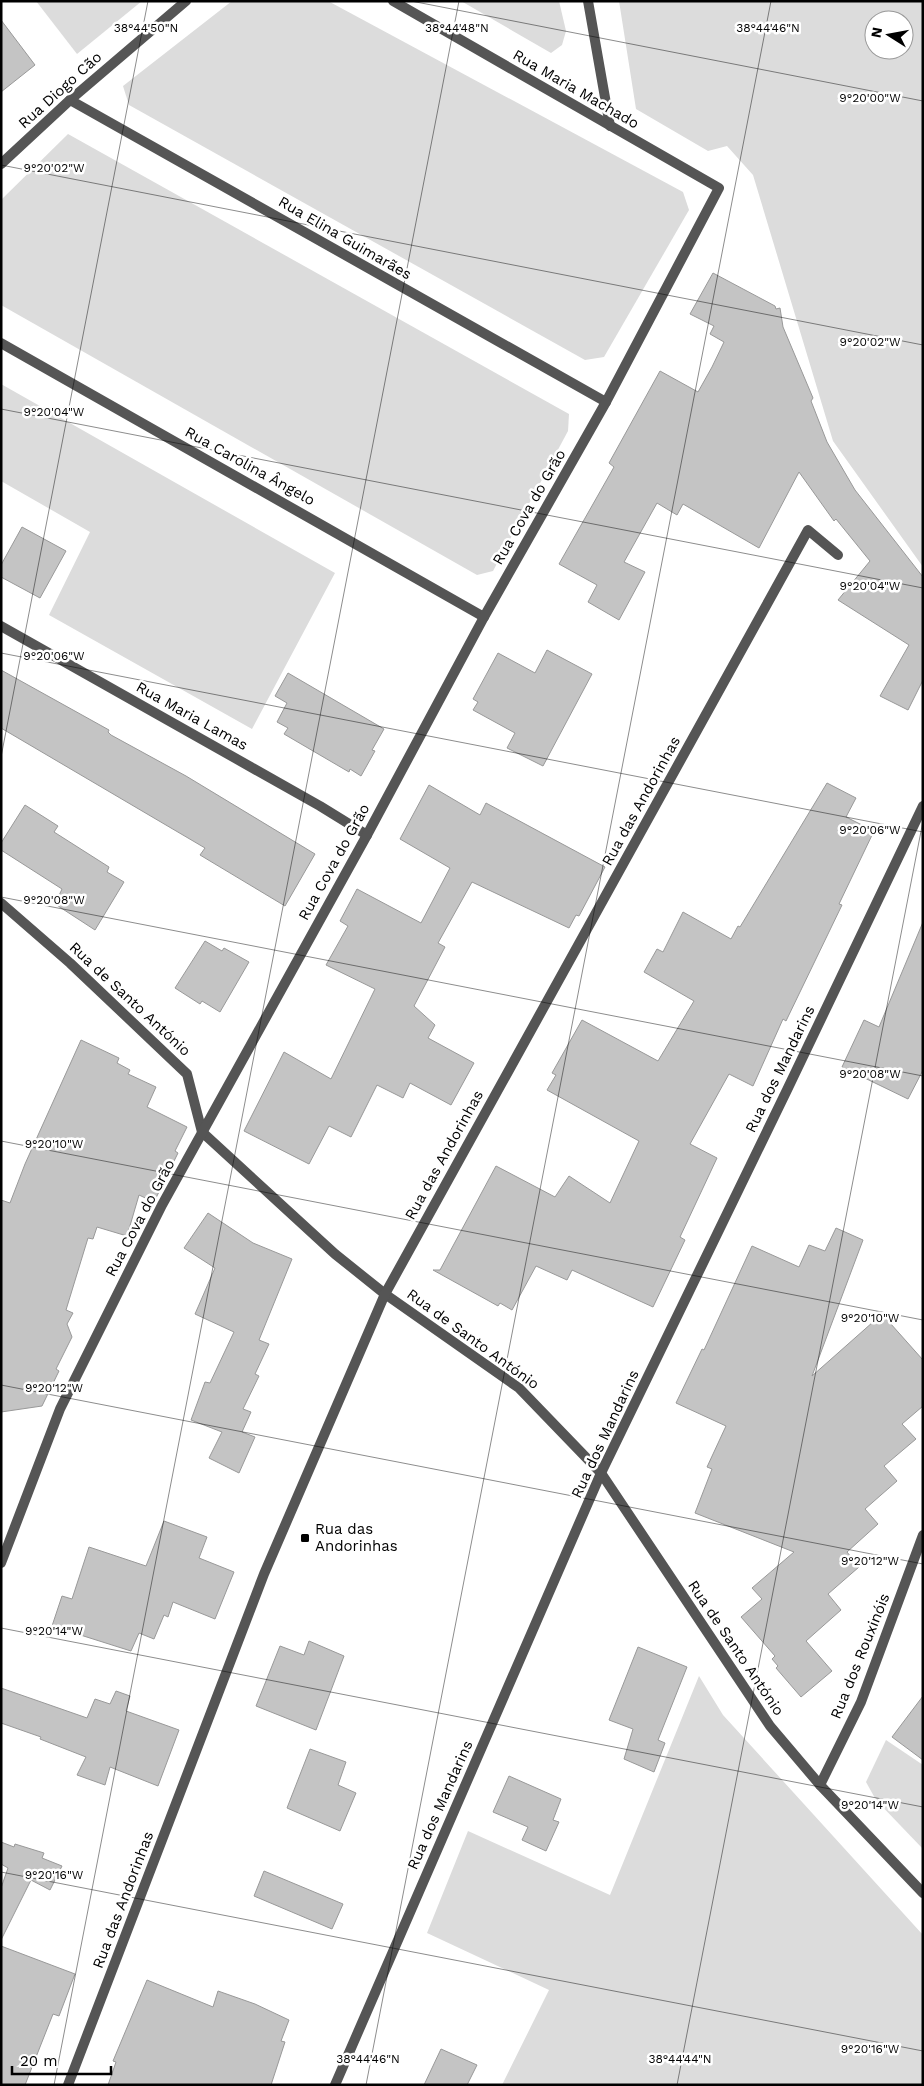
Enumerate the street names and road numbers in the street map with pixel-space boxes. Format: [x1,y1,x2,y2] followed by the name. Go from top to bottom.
[510,46,642,132] street label: Rua Maria Machado
[15,48,105,132] street label: Rua Diogo Cão
[275,192,415,284] street label: Rua Elina Guimarães
[182,423,318,509] street label: Rua Carolina Ângelo
[489,446,569,568] street label: Rua Cova do Grão
[133,678,251,754] street label: Rua Maria Lamas
[598,733,684,869] street label: Rua das Andorinhas
[295,801,373,923] street label: Rua Cova do Grão
[66,938,194,1060] street label: Rua de Santo António
[741,1002,819,1136] street label: Rua dos Mandarins
[401,1087,487,1223] street label: Rua das Andorinhas
[101,1156,179,1280] street label: Rua Cova do Grão
[403,1285,543,1393] street label: Rua de Santo António
[567,1367,643,1501] street label: Rua dos Mandarins
[684,1577,788,1719] street label: Rua de Santo António
[827,1590,893,1721] street label: Rua dos Rouxinóis
[403,1738,477,1872] street label: Rua dos Mandarins
[89,1829,157,1971] street label: Rua das Andorinhas

